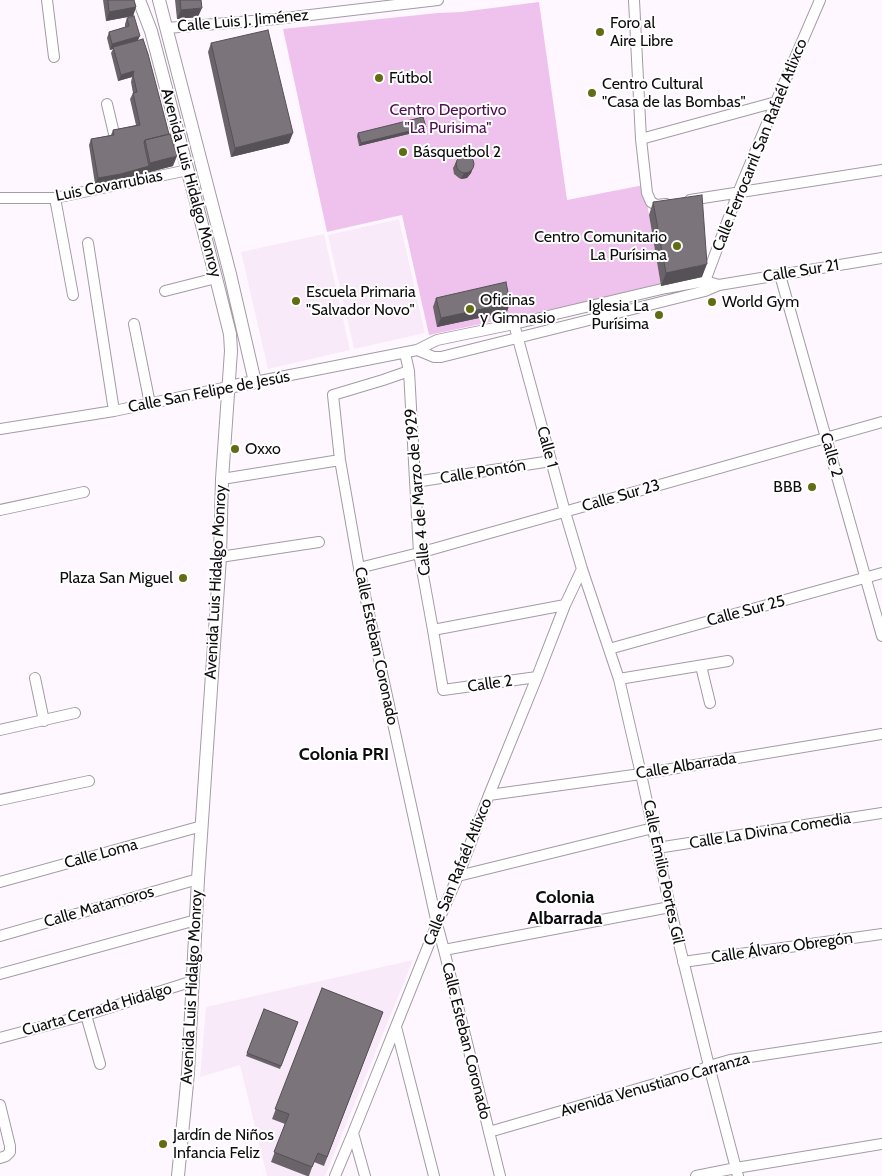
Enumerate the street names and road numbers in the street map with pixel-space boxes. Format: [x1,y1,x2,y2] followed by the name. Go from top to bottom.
[176,6,310,36] street label: Calle Luis J. Jiménez
[708,36,812,254] street label: Calle Ferrocarril San Rafaél Atlixco
[156,86,226,280] street label: Avenida Luis Hidalgo Monroy
[54,166,164,206] street label: Luis Covarrubias
[762,256,840,286] street label: Calle Sur 21
[126,367,292,417] street label: Calle San Felipe de Jesús
[401,407,435,577] street label: Calle 4 de Marzo de 1929
[532,424,562,470] street label: Calle 1
[816,431,846,479] street label: Calle 2
[439,456,527,488] street label: Calle Pontón
[580,476,662,516] street label: Calle Sur 23
[201,484,231,680] street label: Avenida Luis Hidalgo Monroy
[350,565,402,727] street label: Calle Esteban Coronado
[705,591,787,631] street label: Calle Sur 25
[466,671,514,697] street label: Calle 2
[635,749,737,783] street label: Calle Albarrada
[420,796,496,948] street label: Calle San Rafaél Atlixco
[638,798,688,946] street label: Calle Emilio Portes Gil
[688,809,852,853] street label: Calle La Divina Comedia
[62,835,140,873] street label: Calle Loma
[42,882,156,932] street label: Calle Matamoros
[177,889,207,1085] street label: Avenida Luis Hidalgo Monroy
[710,929,854,967] street label: Calle Álvaro Obregón
[437,960,495,1122] street label: Calle Esteban Coronado
[20,979,174,1041] street label: Cuarta Cerrada Hidalgo
[558,1049,752,1121] street label: Avenida Venustiano Carranza

